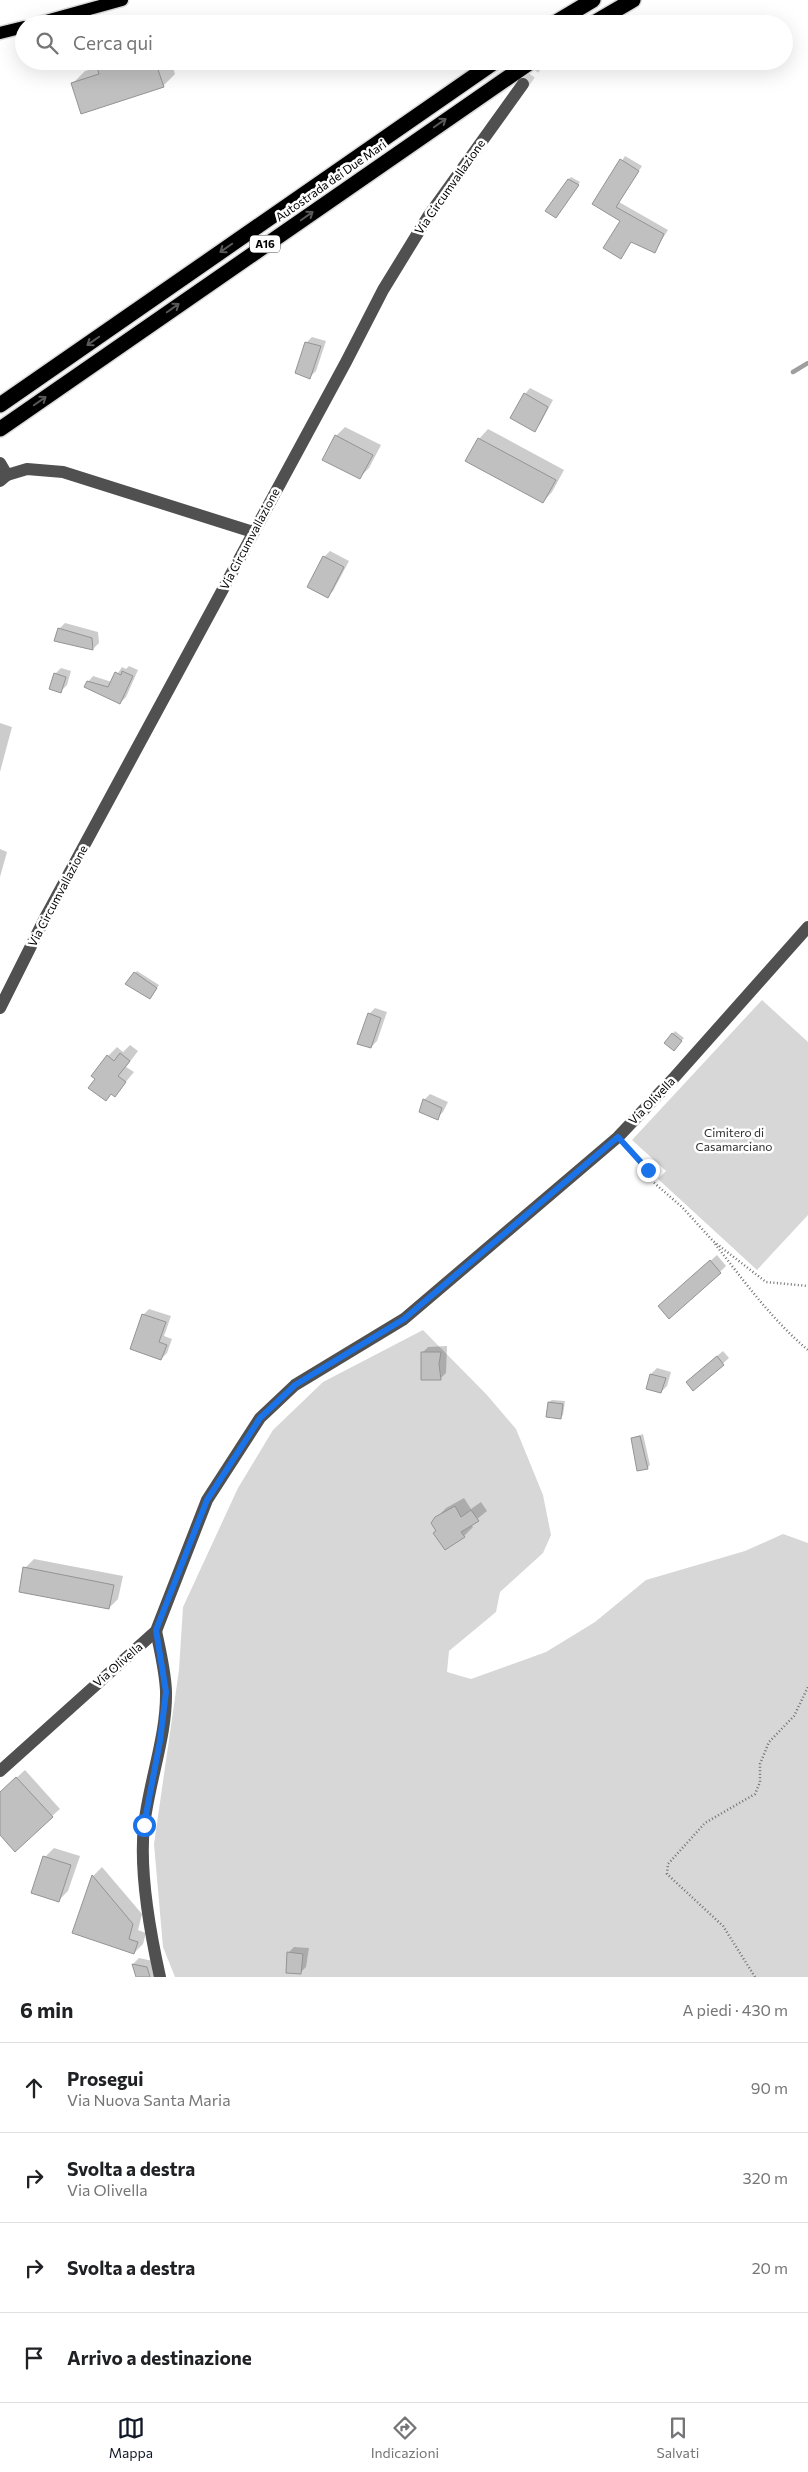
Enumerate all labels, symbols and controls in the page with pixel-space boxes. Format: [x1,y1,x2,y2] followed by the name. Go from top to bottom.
[15,15,793,70] search box
[33,29,61,57] icon: search
[73,31,153,54] text: Cerca qui
[433,118,447,128] one-way arrow
[411,136,487,237] street label: Via Circumvallazione
[272,137,388,224] street label: Autostrada dei Due Mari
[300,211,314,221] one-way arrow
[250,235,280,252] road number: A16
[219,243,233,253] one-way arrow
[166,303,180,313] one-way arrow
[86,336,100,346] one-way arrow
[33,396,47,406] one-way arrow
[216,485,282,592] street label: Via Circumvallazione
[24,842,90,949] street label: Via Circumvallazione
[625,1074,677,1127] street label: Via Olivella
[696,1125,772,1153] park label: Cimitero di Casamarciano
[637,1159,660,1182] route end
[90,1639,145,1689] street label: Via Olivella
[133,1814,156,1837] route start
[20,1997,73,2022] text: 6 min
[682,2000,788,2019] text: A piedi · 430 m
[67,2067,144,2090] text: Prosegui
[20,2074,48,2102] icon: ahead
[751,2078,788,2097] text: 90 m
[67,2090,231,2109] text: Via Nuova Santa Maria
[67,2157,195,2180] text: Svolta a destra
[20,2164,48,2192] icon: right
[743,2168,788,2187] text: 320 m
[67,2180,148,2199] text: Via Olivella
[20,2254,48,2282] icon: right
[67,2256,195,2279] text: Svolta a destra
[752,2258,788,2277] text: 20 m
[20,2344,48,2372] icon: arrive
[67,2346,252,2369] text: Arrivo a destinazione
[109,2414,153,2461] tab: Mappa
[371,2414,439,2461] tab: Indicazioni
[656,2414,699,2461] tab: Salvati

